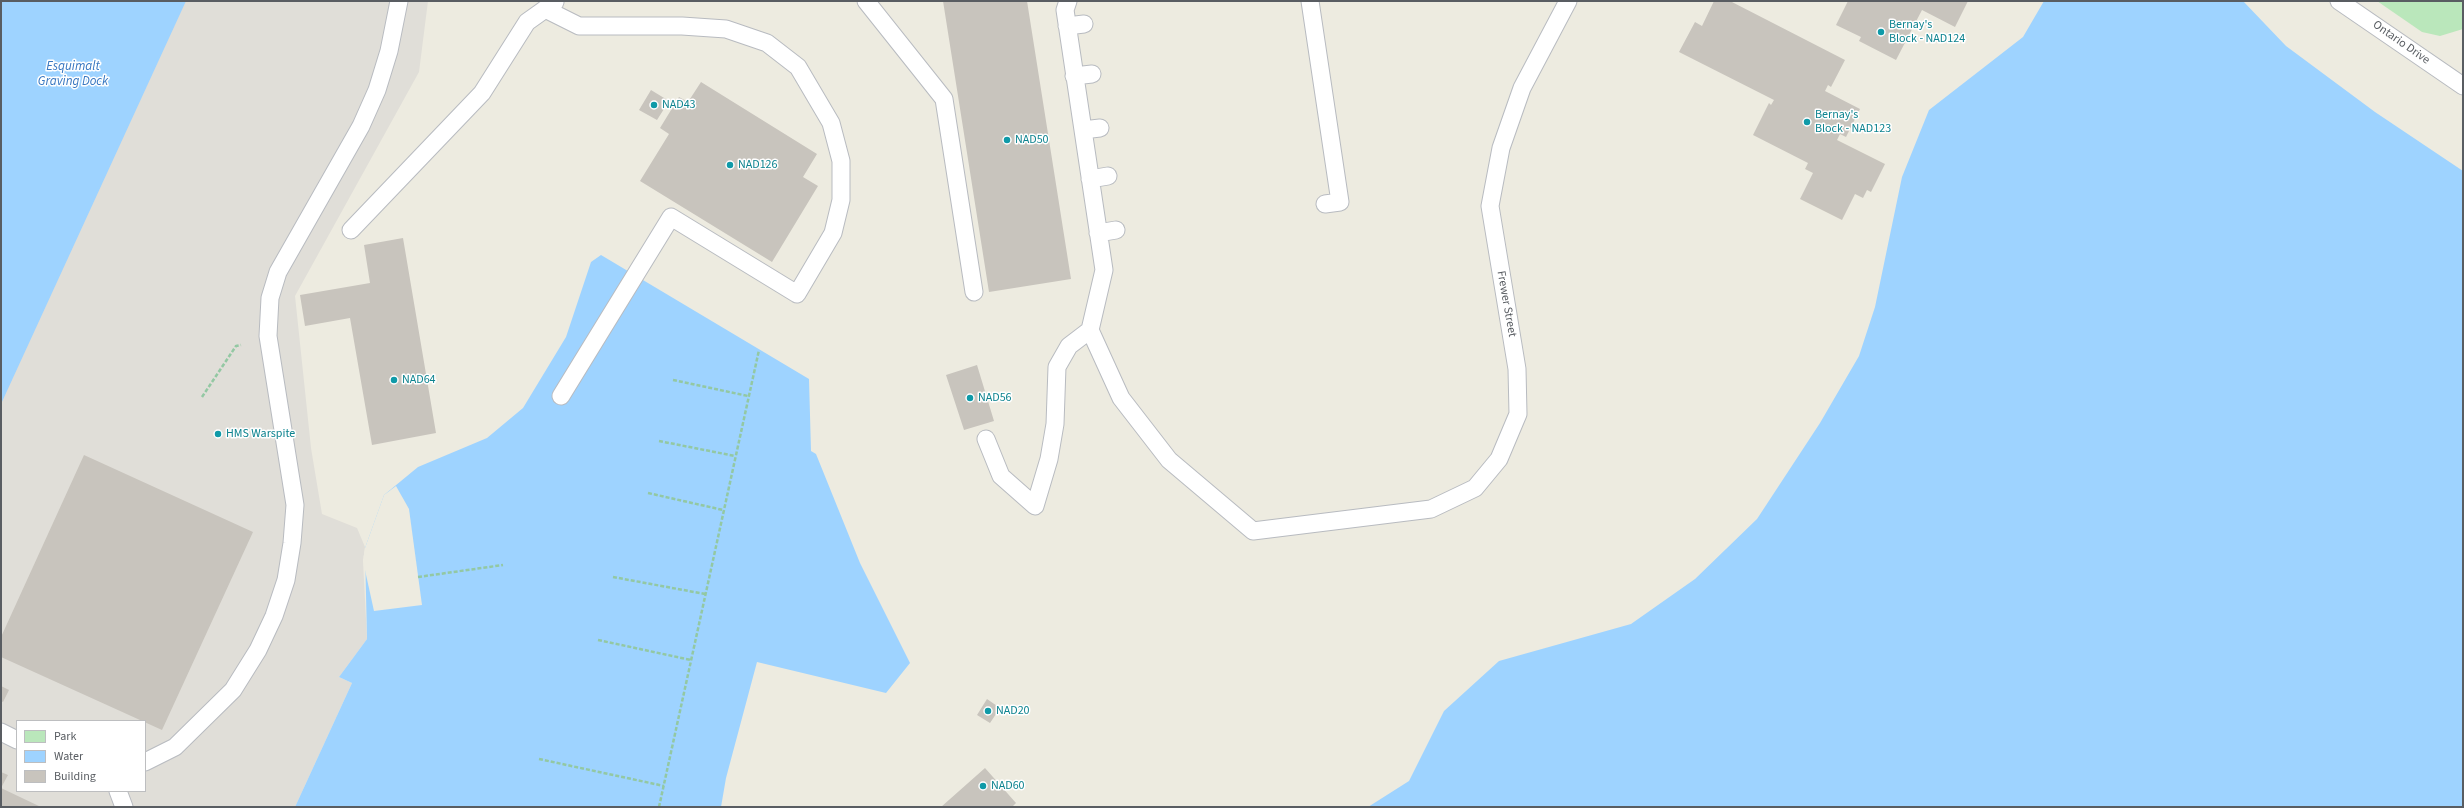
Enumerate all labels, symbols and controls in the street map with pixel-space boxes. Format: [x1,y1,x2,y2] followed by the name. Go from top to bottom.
[1889,18,1965,46] place label: Bernay's Block - NAD124
[2370,18,2432,68] street label: Ontario Drive
[1876,27,1886,37] marker: Bernay's Block - NAD124
[38,59,108,90] water label: Esquimalt Graving Dock
[662,98,696,112] place label: NAD43
[649,100,659,110] marker: NAD43
[1815,108,1891,136] place label: Bernay's Block - NAD123
[1802,117,1812,127] marker: Bernay's Block - NAD123
[1015,133,1049,147] place label: NAD50
[1002,135,1012,145] marker: NAD50
[738,158,778,172] place label: NAD126
[725,160,735,170] marker: NAD126
[1493,270,1519,338] street label: Frewer Street
[402,373,436,387] place label: NAD64
[389,375,399,385] marker: NAD64
[978,391,1012,405] place label: NAD56
[965,393,975,403] marker: NAD56
[226,427,295,441] place label: HMS Warspite
[213,429,223,439] marker: HMS Warspite
[996,704,1030,718] place label: NAD20
[983,706,993,716] marker: NAD20
[16,720,146,792] legend
[54,728,76,745] text: Park
[54,748,83,765] text: Water
[54,768,96,785] text: Building
[991,779,1025,793] place label: NAD60
[978,781,988,791] marker: NAD60

